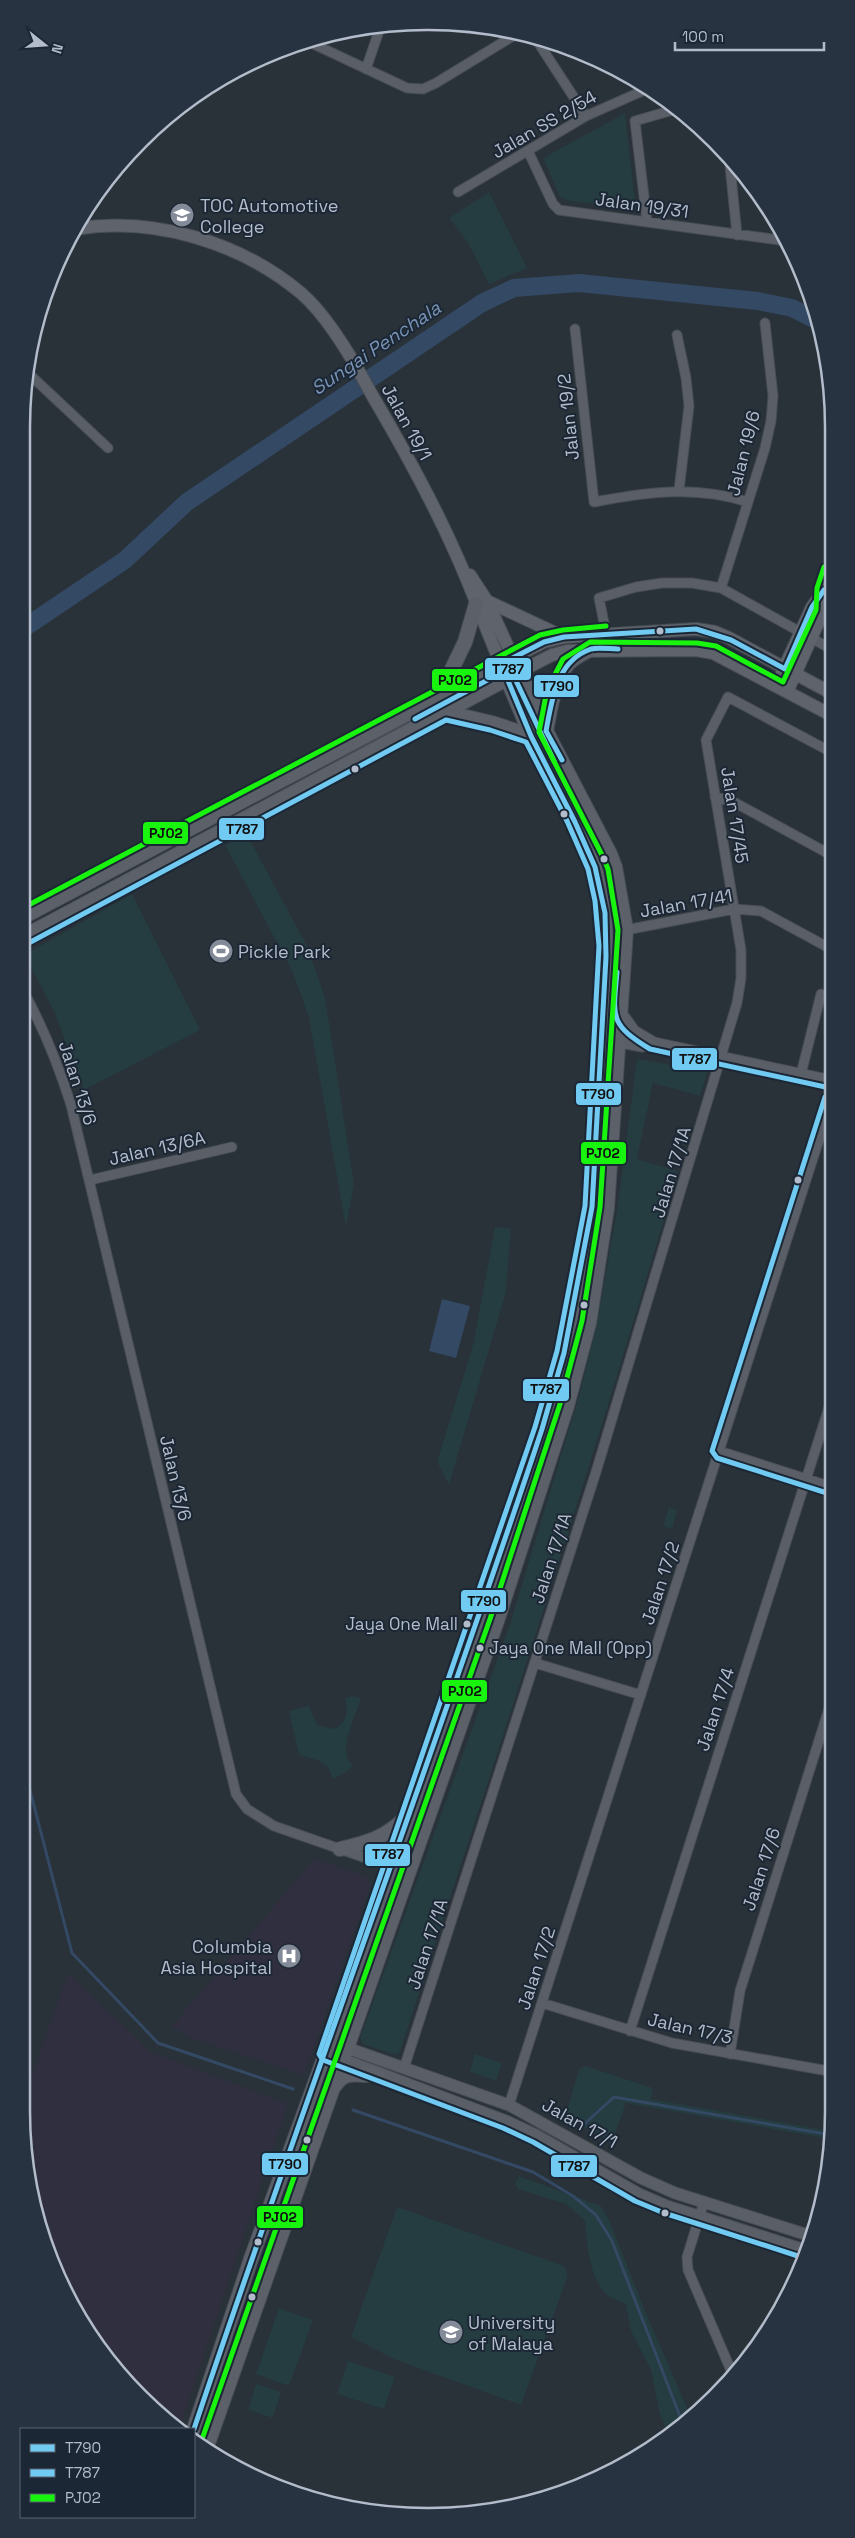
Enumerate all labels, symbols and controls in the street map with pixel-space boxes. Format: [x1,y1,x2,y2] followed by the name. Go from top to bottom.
[20,20,70,70] north arrow
[675,20,824,52] scale bar
[682,27,724,46] text: 100 m
[47,42,67,56] text: N
[487,85,601,163] street label: Jalan SS 2/54
[594,187,690,223] street label: Jalan 19/31
[200,194,338,238] place label: TOC Automotive College
[169,202,195,228] school or university icon: TOC Automotive College
[306,295,446,401] water label: Sungai Penchala
[552,373,584,461] street label: Jalan 19/2
[377,380,437,464] street label: Jalan 19/1
[721,408,765,498] street label: Jalan 19/6
[655,626,665,636] unlabelled marker
[484,657,532,681] line badge: T787
[492,660,524,678] text: T787
[431,668,478,692] line badge: PJ02
[438,671,472,689] text: PJ02
[533,674,580,698] line badge: T790
[540,677,574,695] text: T790
[350,764,360,774] unlabelled marker
[716,765,754,865] street label: Jalan 17/45
[559,809,569,819] unlabelled marker
[218,817,265,841] line badge: T787
[226,820,258,838] text: T787
[142,821,189,845] line badge: PJ02
[149,824,183,842] text: PJ02
[599,854,609,864] unlabelled marker
[638,884,734,922] street label: Jalan 17/41
[208,938,234,964] sports icon: Pickle Park
[238,940,331,963] place label: Pickle Park
[54,1038,102,1128] street label: Jalan 13/6
[671,1047,718,1071] line badge: T787
[679,1050,711,1068] text: T787
[575,1082,622,1106] line badge: T790
[581,1085,615,1103] text: T790
[646,1124,696,1220] street label: Jalan 17/1A
[106,1126,208,1170] street label: Jalan 13/6A
[580,1141,627,1165] line badge: PJ02
[586,1144,620,1162] text: PJ02
[793,1175,803,1185] unlabelled marker
[579,1300,589,1310] unlabelled marker
[522,1378,570,1402] line badge: T787
[530,1380,562,1398] text: T787
[155,1433,197,1523] street label: Jalan 13/6
[526,1510,576,1606] street label: Jalan 17/1A
[636,1538,684,1628] street label: Jalan 17/2
[460,1589,507,1613] line badge: T790
[467,1592,501,1610] text: T790
[345,1613,458,1635] place label: Jaya One Mall
[462,1619,472,1629] marker: Jaya One Mall
[489,1637,652,1659] place label: Jaya One Mall (Opp)
[475,1643,485,1653] marker: Jaya One Mall (Opp)
[691,1664,739,1754] street label: Jalan 17/4
[441,1679,488,1703] line badge: PJ02
[448,1682,482,1700] text: PJ02
[737,1824,785,1914] street label: Jalan 17/6
[364,1843,411,1867] line badge: T787
[372,1845,404,1863] text: T787
[402,1896,452,1992] street label: Jalan 17/1A
[512,1923,560,2013] street label: Jalan 17/2
[160,1935,272,1979] place label: Columbia Asia Hospital
[276,1943,302,1969] hospital icon: Columbia Asia Hospital
[645,2007,735,2049] street label: Jalan 17/3
[538,2093,622,2153] street label: Jalan 17/1
[302,2135,312,2145] unlabelled marker
[261,2152,309,2176] line badge: T790
[550,2154,598,2178] line badge: T787
[268,2155,302,2173] text: T790
[558,2157,590,2175] text: T787
[256,2205,304,2229] line badge: PJ02
[263,2208,297,2226] text: PJ02
[660,2208,670,2218] unlabelled marker
[253,2237,263,2247] unlabelled marker
[247,2292,257,2302] unlabelled marker
[468,2311,555,2355] place label: University of Malaya
[438,2319,464,2345] school or university icon: University of Malaya
[20,2428,195,2518] legend
[65,2438,101,2457] text: T790
[65,2463,100,2482] text: T787
[65,2488,101,2507] text: PJ02

